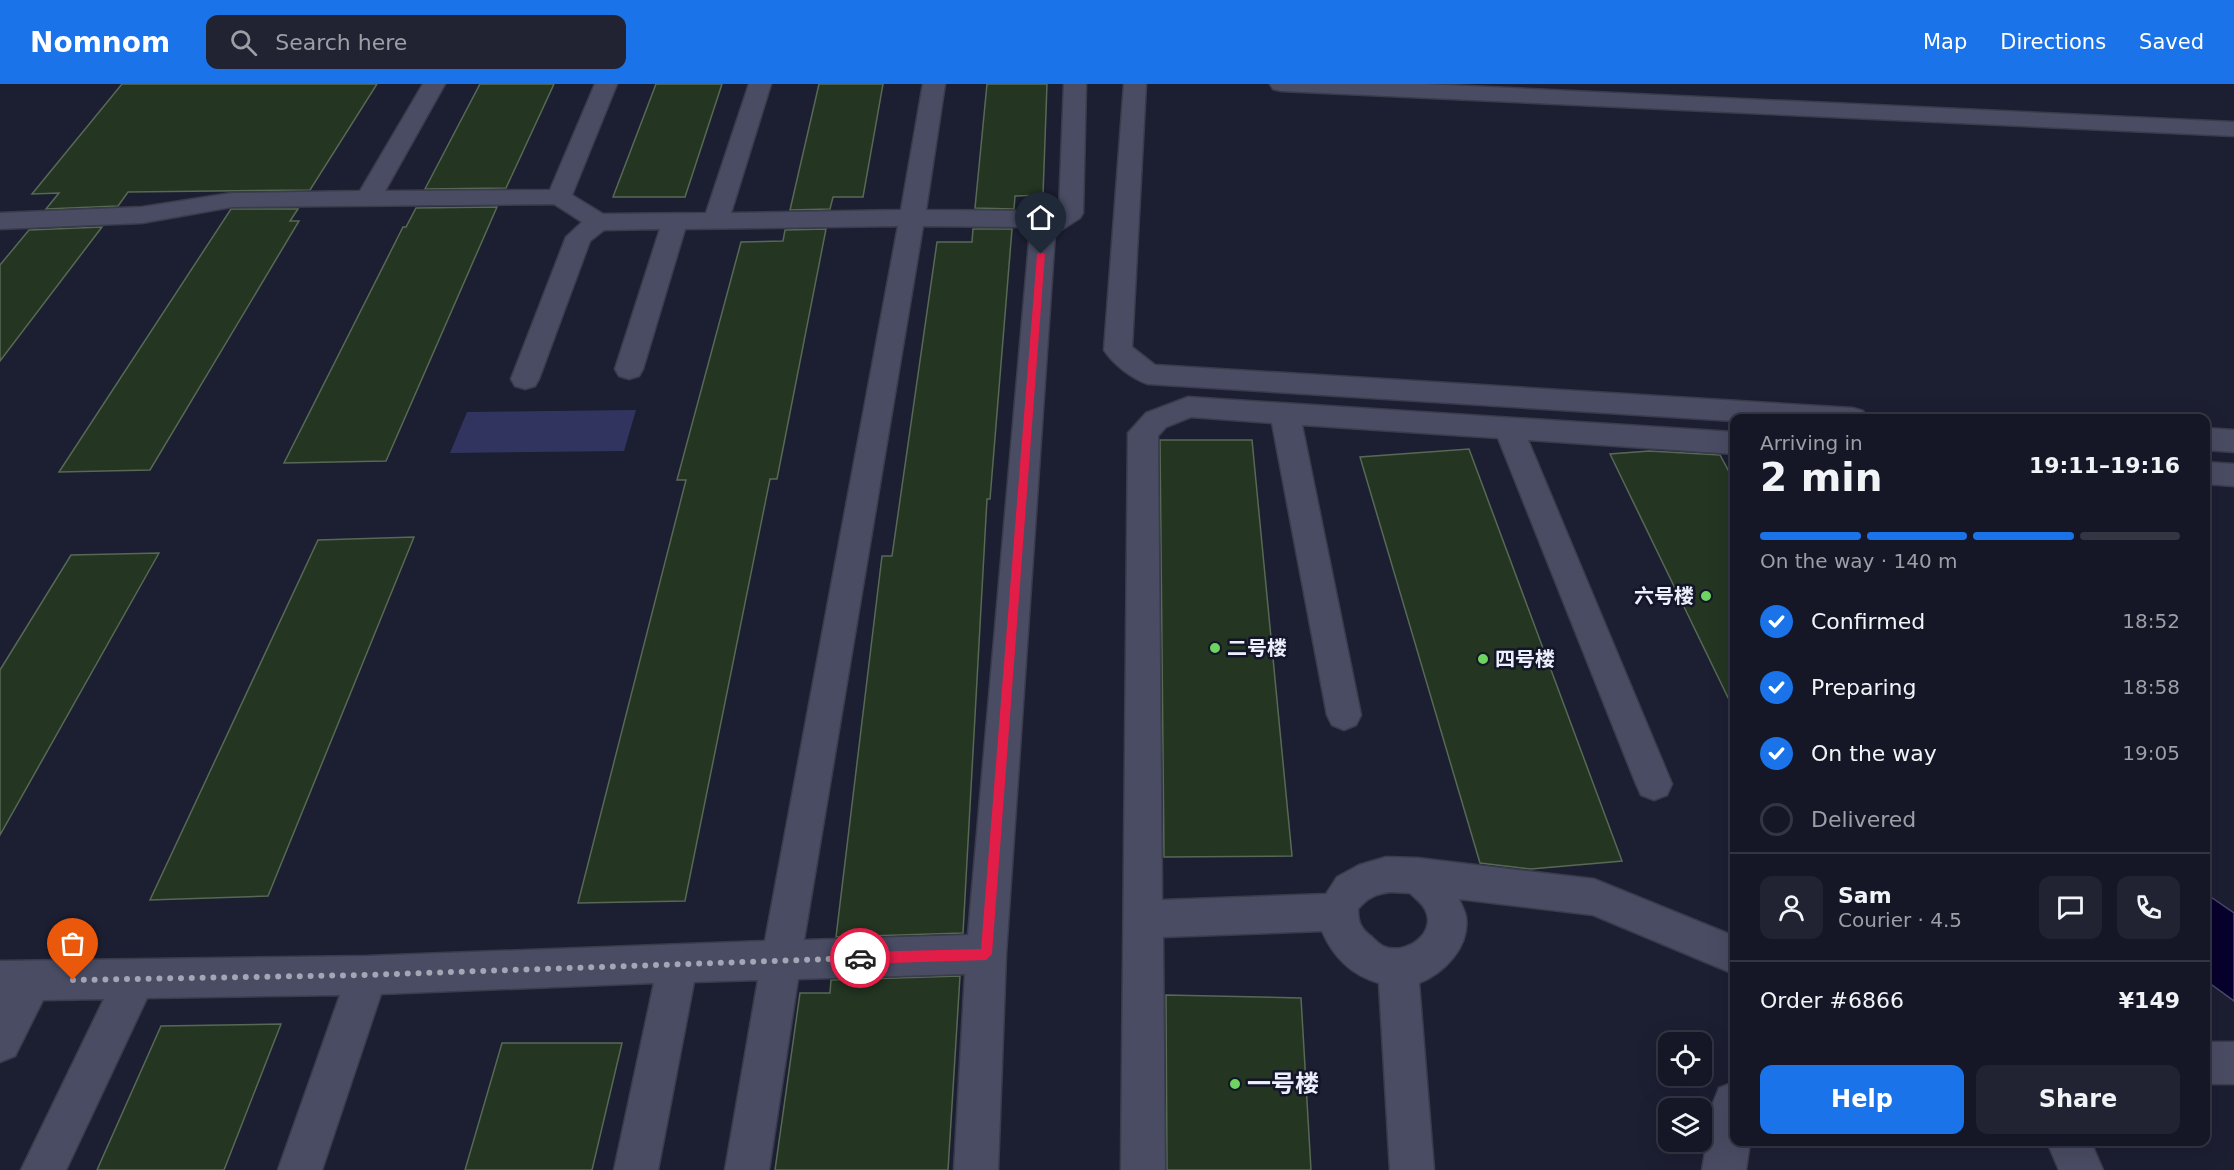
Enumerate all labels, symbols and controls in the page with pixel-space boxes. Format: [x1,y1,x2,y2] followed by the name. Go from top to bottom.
[206,15,626,69] search box
[30,26,170,59] text: Nomnom
[227,26,260,59] icon: search
[275,30,407,55] text: Search here
[1923,30,1967,54] text: Map
[2000,30,2106,54] text: Directions
[2139,30,2204,54] text: Saved
[1015,192,1066,254] pin
[1024,201,1057,234] icon: home
[1760,431,1863,455] text: Arriving in
[2029,453,2180,478] text: 19:11–19:16
[1760,455,1882,500] text: 2 min
[1760,549,1958,573] text: On the way · 140 m
[1634,584,1694,608] place label: 六号楼
[1699,589,1713,603] marker: 六号楼
[1760,605,1793,638] icon: check
[1811,609,1925,634] text: Confirmed
[2122,609,2180,633] text: 18:52
[1227,636,1287,660] place label: 二号楼
[1208,641,1222,655] marker: 二号楼
[1495,647,1555,671] place label: 四号楼
[1476,652,1490,666] marker: 四号楼
[1760,671,1793,704] icon: check
[1811,675,1917,700] text: Preparing
[2122,675,2180,699] text: 18:58
[1760,737,1793,770] icon: check
[1811,741,1937,766] text: On the way
[2122,741,2180,765] text: 19:05
[1811,807,1916,832] text: Delivered
[1760,876,1823,939] button: person
[2039,876,2102,939] button: chat
[2117,876,2180,939] button: phone
[1838,883,1892,908] text: Sam
[1838,908,1962,932] text: Courier · 4.5
[47,918,98,980] pin
[56,927,89,960] icon: bag
[830,928,890,988] courier
[844,942,877,975] icon: car
[1760,988,1904,1013] text: Order #6866
[2119,988,2180,1013] text: ¥149
[1658,1032,1712,1152] map controls
[1658,1032,1712,1086] button: locate
[1760,1065,1964,1134] button: Help
[1976,1065,2180,1134] button: Share
[1247,1070,1319,1098] place label: 一号楼
[1228,1077,1242,1091] marker: 一号楼
[1658,1098,1712,1152] button: layers

